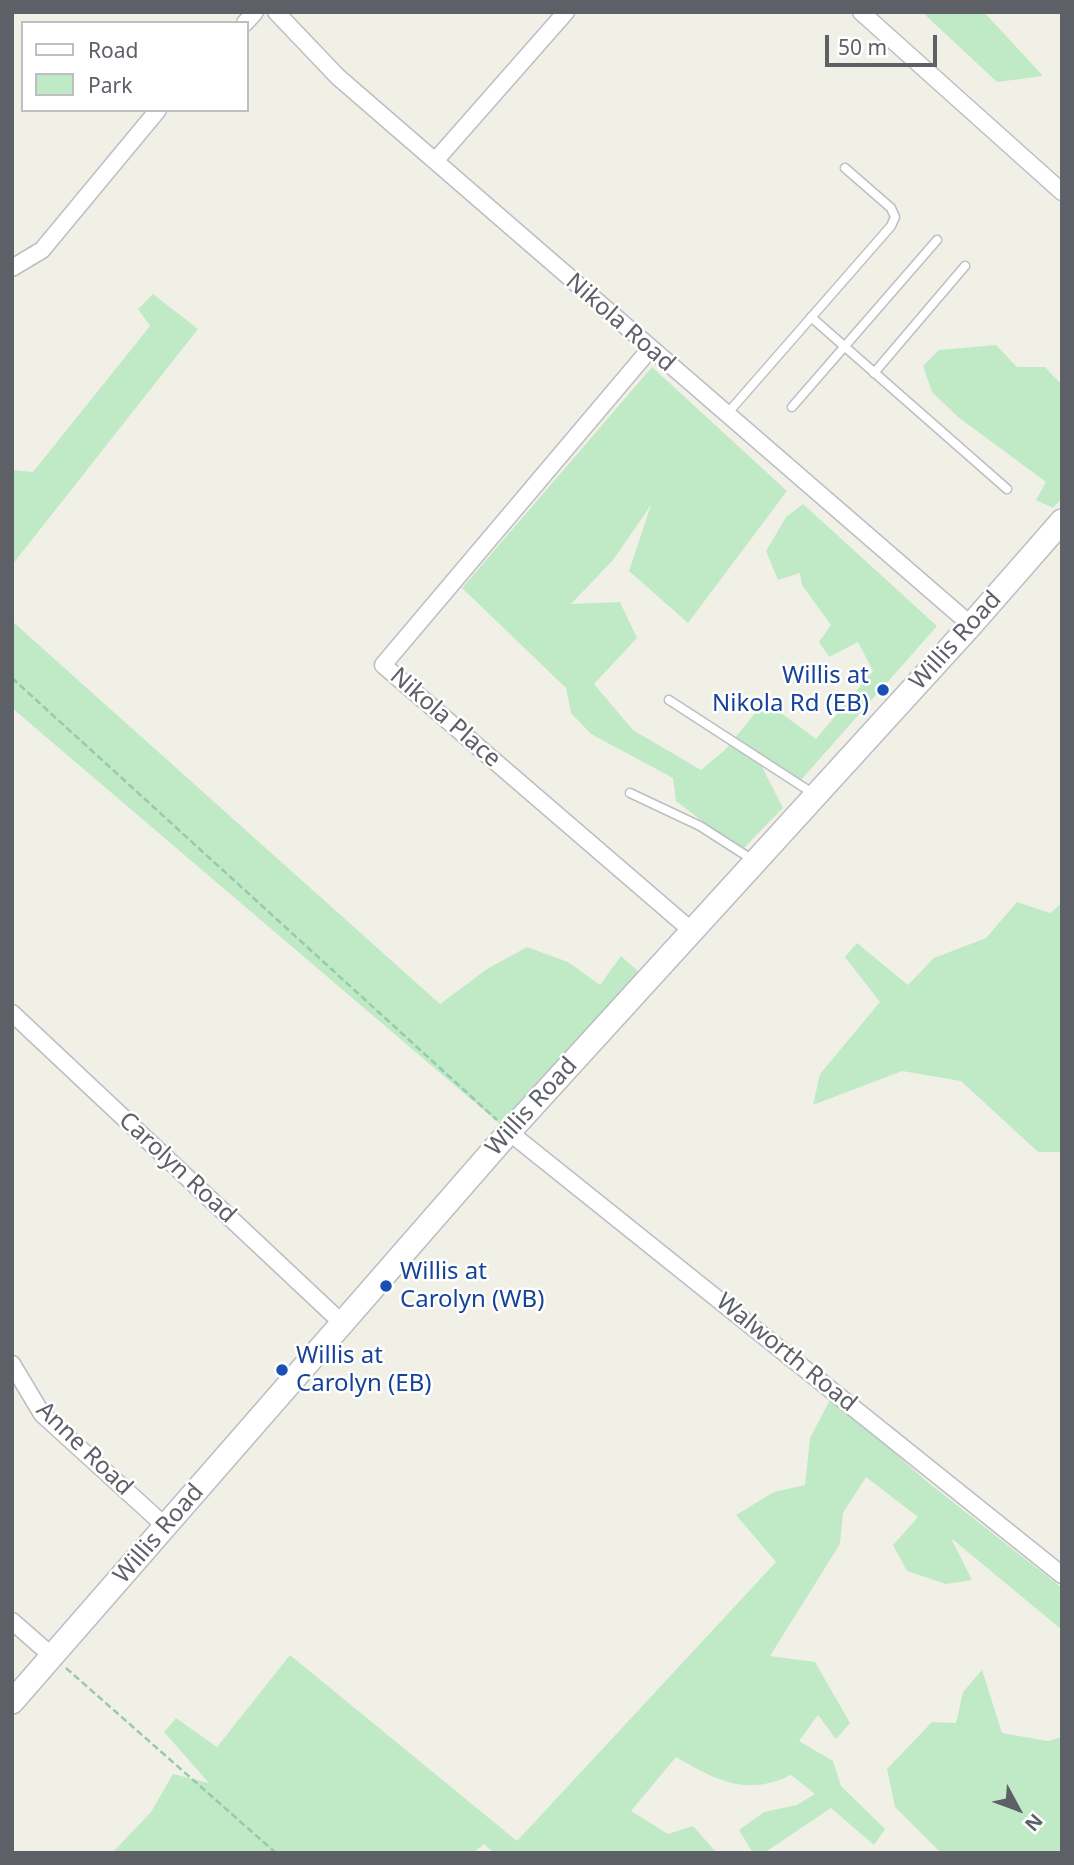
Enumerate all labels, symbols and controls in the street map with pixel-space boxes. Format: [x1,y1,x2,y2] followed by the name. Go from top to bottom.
[21,21,248,112] legend
[829,21,941,65] scale bar
[838,33,887,61] text: 50 m
[88,36,138,64] text: Road
[88,71,132,99] text: Park
[559,268,681,378] street label: Nikola Road
[904,586,1008,696] street label: Willis Road
[384,662,506,774] street label: Nikola Place
[712,662,869,718] place label: Willis at Nikola Rd (EB)
[875,682,891,698] marker: Willis at Nikola Rd (EB)
[480,1052,584,1162] street label: Willis Road
[112,1106,242,1230] street label: Carolyn Road
[400,1258,544,1314] place label: Willis at Carolyn (WB)
[378,1278,394,1294] marker: Willis at Carolyn (WB)
[710,1288,862,1418] street label: Walworth Road
[296,1342,431,1398] place label: Willis at Carolyn (EB)
[274,1362,290,1378] marker: Willis at Carolyn (EB)
[30,1396,138,1502] street label: Anne Road
[108,1478,210,1590] street label: Willis Road
[983,1774,1053,1844] north arrow
[1019,1808,1049,1837] text: N

